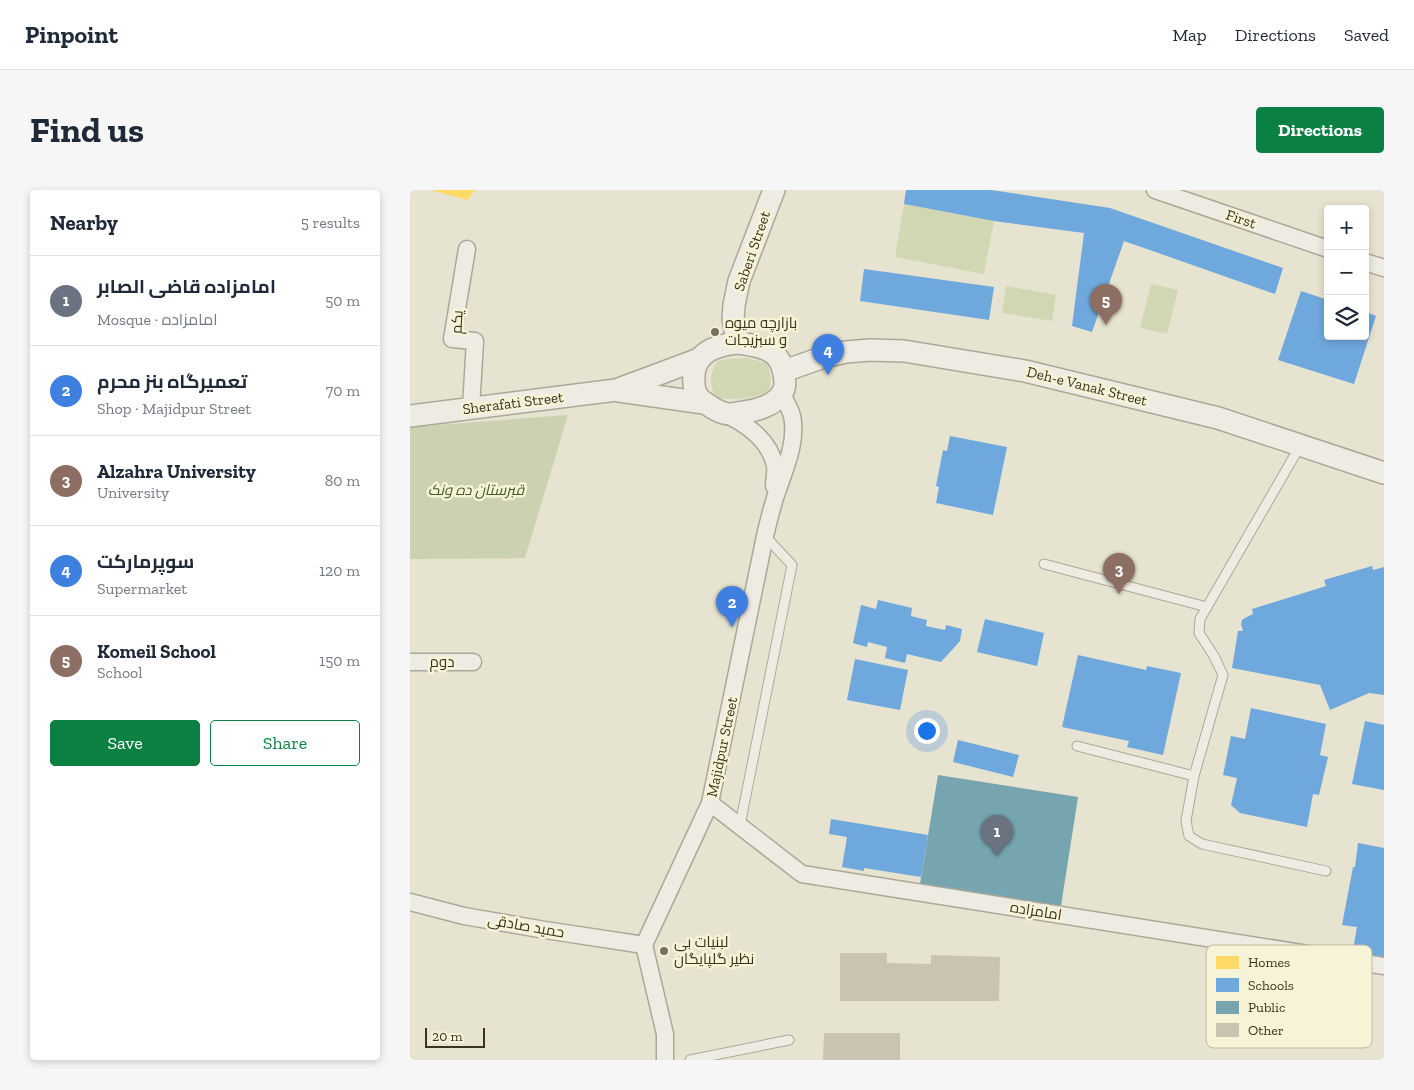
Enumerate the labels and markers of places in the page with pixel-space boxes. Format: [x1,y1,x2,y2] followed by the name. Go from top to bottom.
[1090,284,1122,325] pin: 5
[725,314,797,349] place label: بازارچه میوه و سبزیجات
[709,326,721,338] marker: بازارچه میوه و سبزیجات
[812,334,844,375] pin: 4
[1103,553,1135,594] pin: 3
[716,586,748,627] pin: 2
[981,815,1013,856] pin: 1
[674,933,754,969] place label: لبنیات بی نظیر گلپایگان
[658,945,670,957] marker: لبنیات بی نظیر گلپایگان

